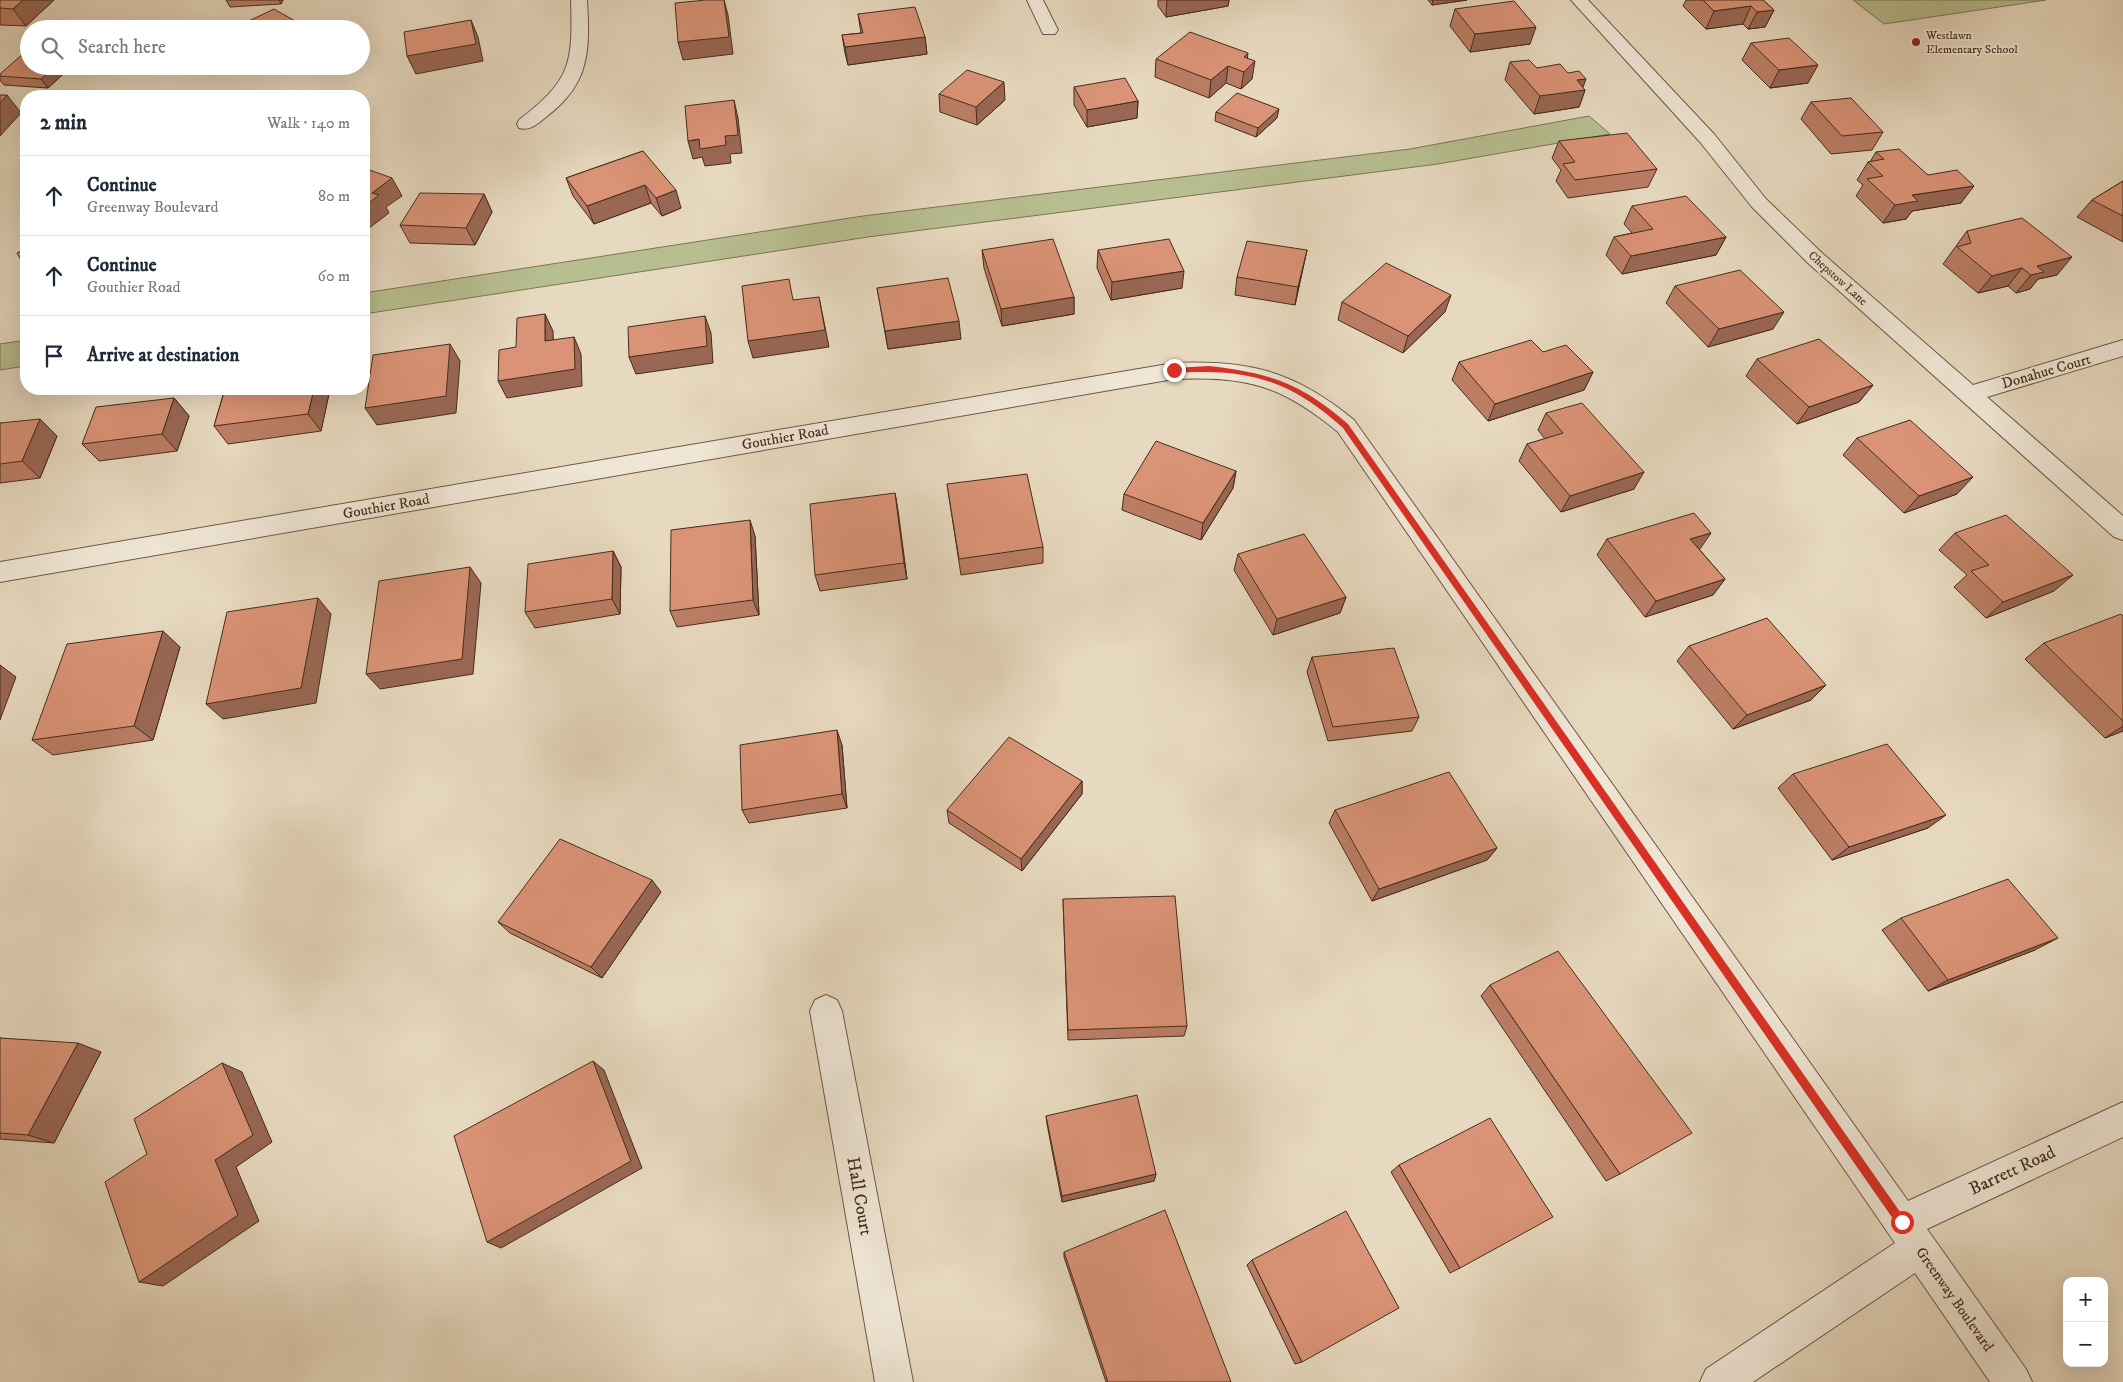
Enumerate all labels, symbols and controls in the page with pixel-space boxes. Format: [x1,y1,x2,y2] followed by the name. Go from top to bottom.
[20,20,370,75] search box
[1925,28,2018,57] place label: Westlawn Elementary School
[38,34,66,62] icon: search
[78,36,166,59] text: Search here
[1910,36,1922,48] marker: Westlawn Elementary School
[40,110,87,136] text: 2 min
[267,113,350,133] text: Walk · 140 m
[87,174,157,197] text: Continue
[40,182,68,210] icon: ahead
[318,186,350,206] text: 80 m
[87,197,218,217] text: Greenway Boulevard
[1805,248,1870,309] street label: Chepstow Lane
[87,254,157,277] text: Continue
[40,262,68,290] icon: ahead
[318,266,350,286] text: 60 m
[87,277,180,297] text: Gouthier Road
[40,342,68,370] icon: arrive
[87,344,239,367] text: Arrive at destination
[1999,350,2093,393] street label: Donahue Court
[1163,359,1186,382] route end
[740,420,830,454] street label: Gouthier Road
[341,489,431,523] street label: Gouthier Road
[1966,1141,2059,1200] street label: Barrett Road
[841,1155,877,1237] street label: Hall Court
[1891,1211,1914,1234] route start
[1911,1243,1998,1356] street label: Greenway Boulevard
[2063,1277,2108,1367] map controls
[2063,1277,2108,1322] button: +
[2063,1322,2108,1367] button: −

